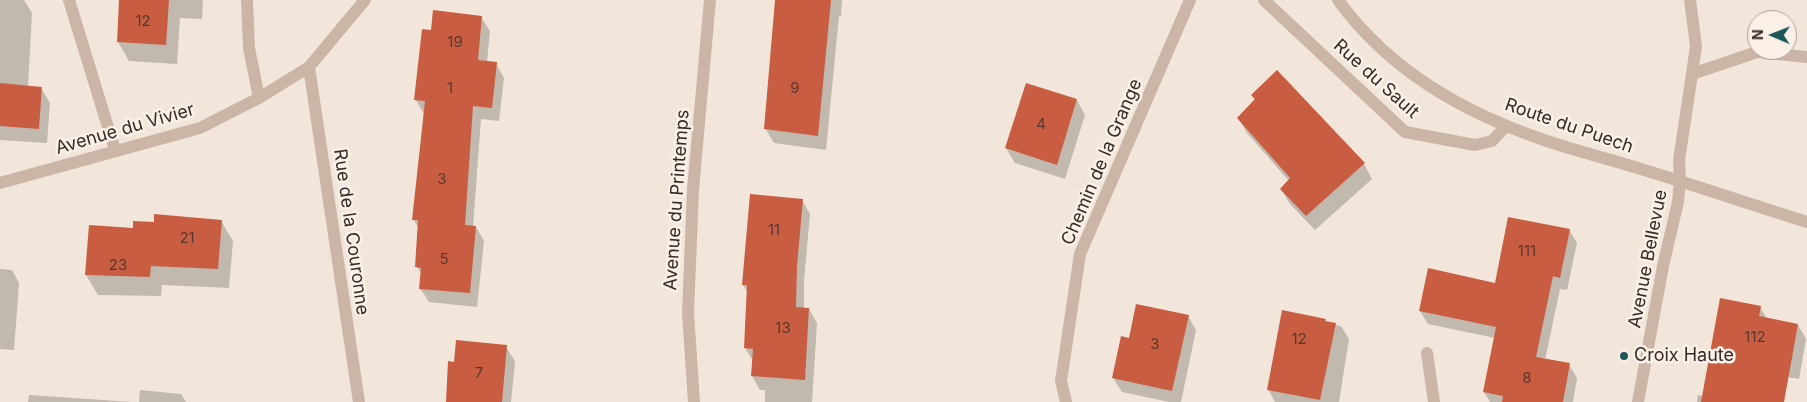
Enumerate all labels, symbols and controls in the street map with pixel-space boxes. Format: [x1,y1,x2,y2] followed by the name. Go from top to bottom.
[1747,10,1797,60] north arrow
[135,12,151,30] house number: 12
[1749,29,1766,40] text: N
[447,33,463,51] house number: 19
[1329,35,1423,123] street label: Rue du Sault
[1057,76,1147,248] street label: Chemin de la Grange
[447,79,453,97] house number: 1
[790,79,800,97] house number: 9
[1502,94,1636,158] street label: Route du Puech
[53,99,197,159] street label: Avenue du Vivier
[660,109,694,291] street label: Avenue du Printemps
[1036,115,1046,133] house number: 4
[329,148,373,316] street label: Rue de la Couronne
[437,170,447,188] house number: 3
[1624,188,1672,330] street label: Avenue Bellevue
[768,221,780,239] house number: 11
[179,229,195,247] house number: 21
[1518,242,1536,260] house number: 111
[439,250,449,268] house number: 5
[109,256,127,274] house number: 23
[775,319,791,337] house number: 13
[1744,328,1766,346] house number: 112
[1291,330,1307,348] house number: 12
[1150,335,1160,353] house number: 3
[1634,345,1734,367] place label: Croix Haute
[1618,350,1630,362] marker: Croix Haute
[475,364,483,382] house number: 7
[1522,369,1532,387] house number: 8

